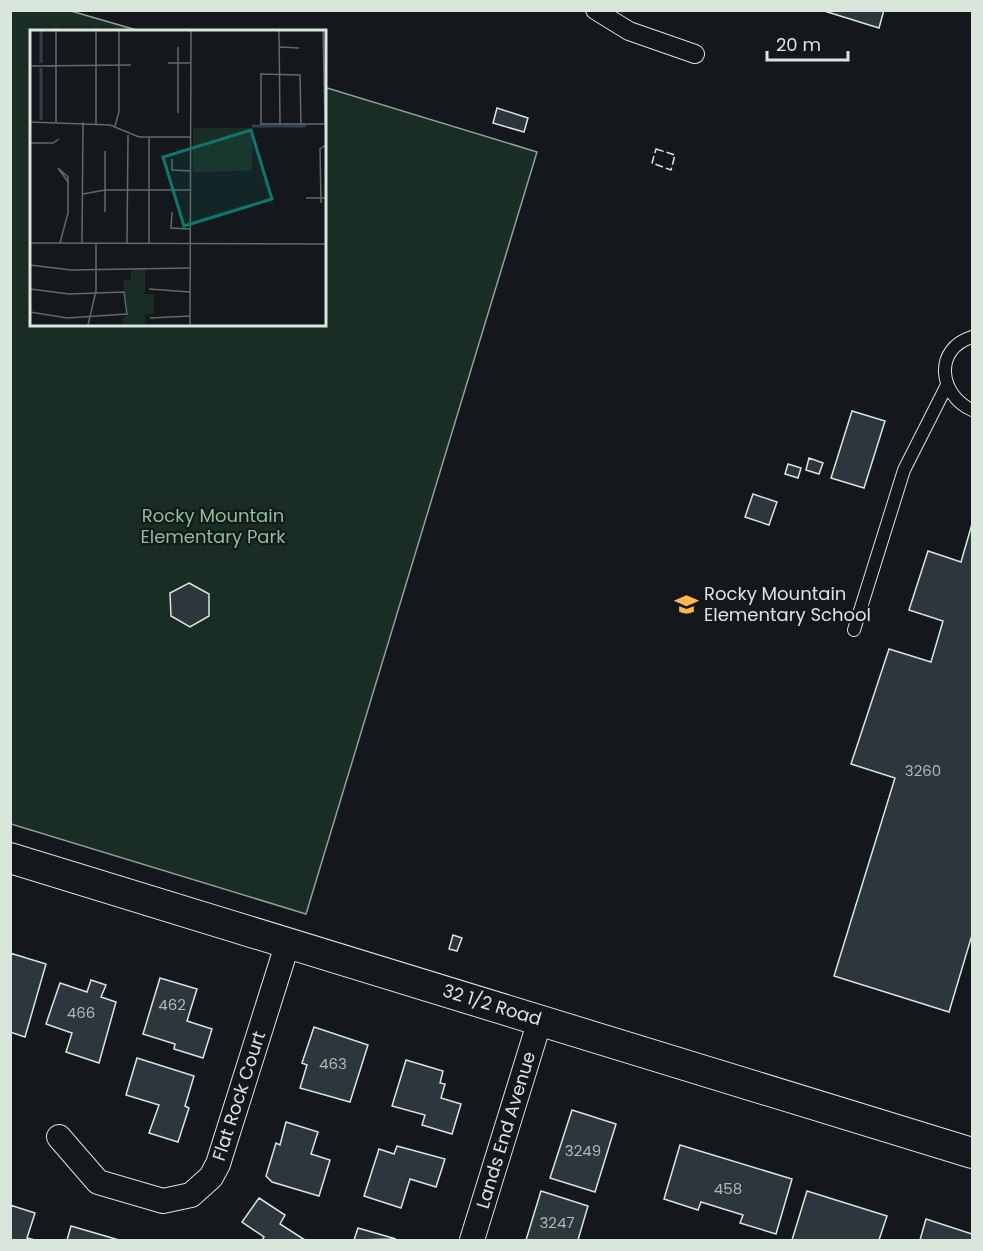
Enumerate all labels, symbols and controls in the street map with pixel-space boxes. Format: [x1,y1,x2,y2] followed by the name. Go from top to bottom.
[767,24,848,62] scale bar
[30,30,326,326] inset map
[776,32,821,57] text: 20 m
[141,503,286,549] park label: Rocky Mountain Elementary Park
[704,581,871,627] place label: Rocky Mountain Elementary School
[673,591,699,617] school or university icon: Rocky Mountain Elementary School
[905,760,941,781] house number: 3260
[440,978,545,1031] street label: 32 1/2 Road
[158,994,186,1015] house number: 462
[67,1002,95,1023] house number: 466
[206,1028,271,1164] street label: Flat Rock Court
[470,1048,541,1212] street label: Lands End Avenue
[319,1053,347,1074] house number: 463
[565,1140,601,1161] house number: 3249
[714,1178,742,1199] house number: 458
[539,1212,575,1233] house number: 3247

